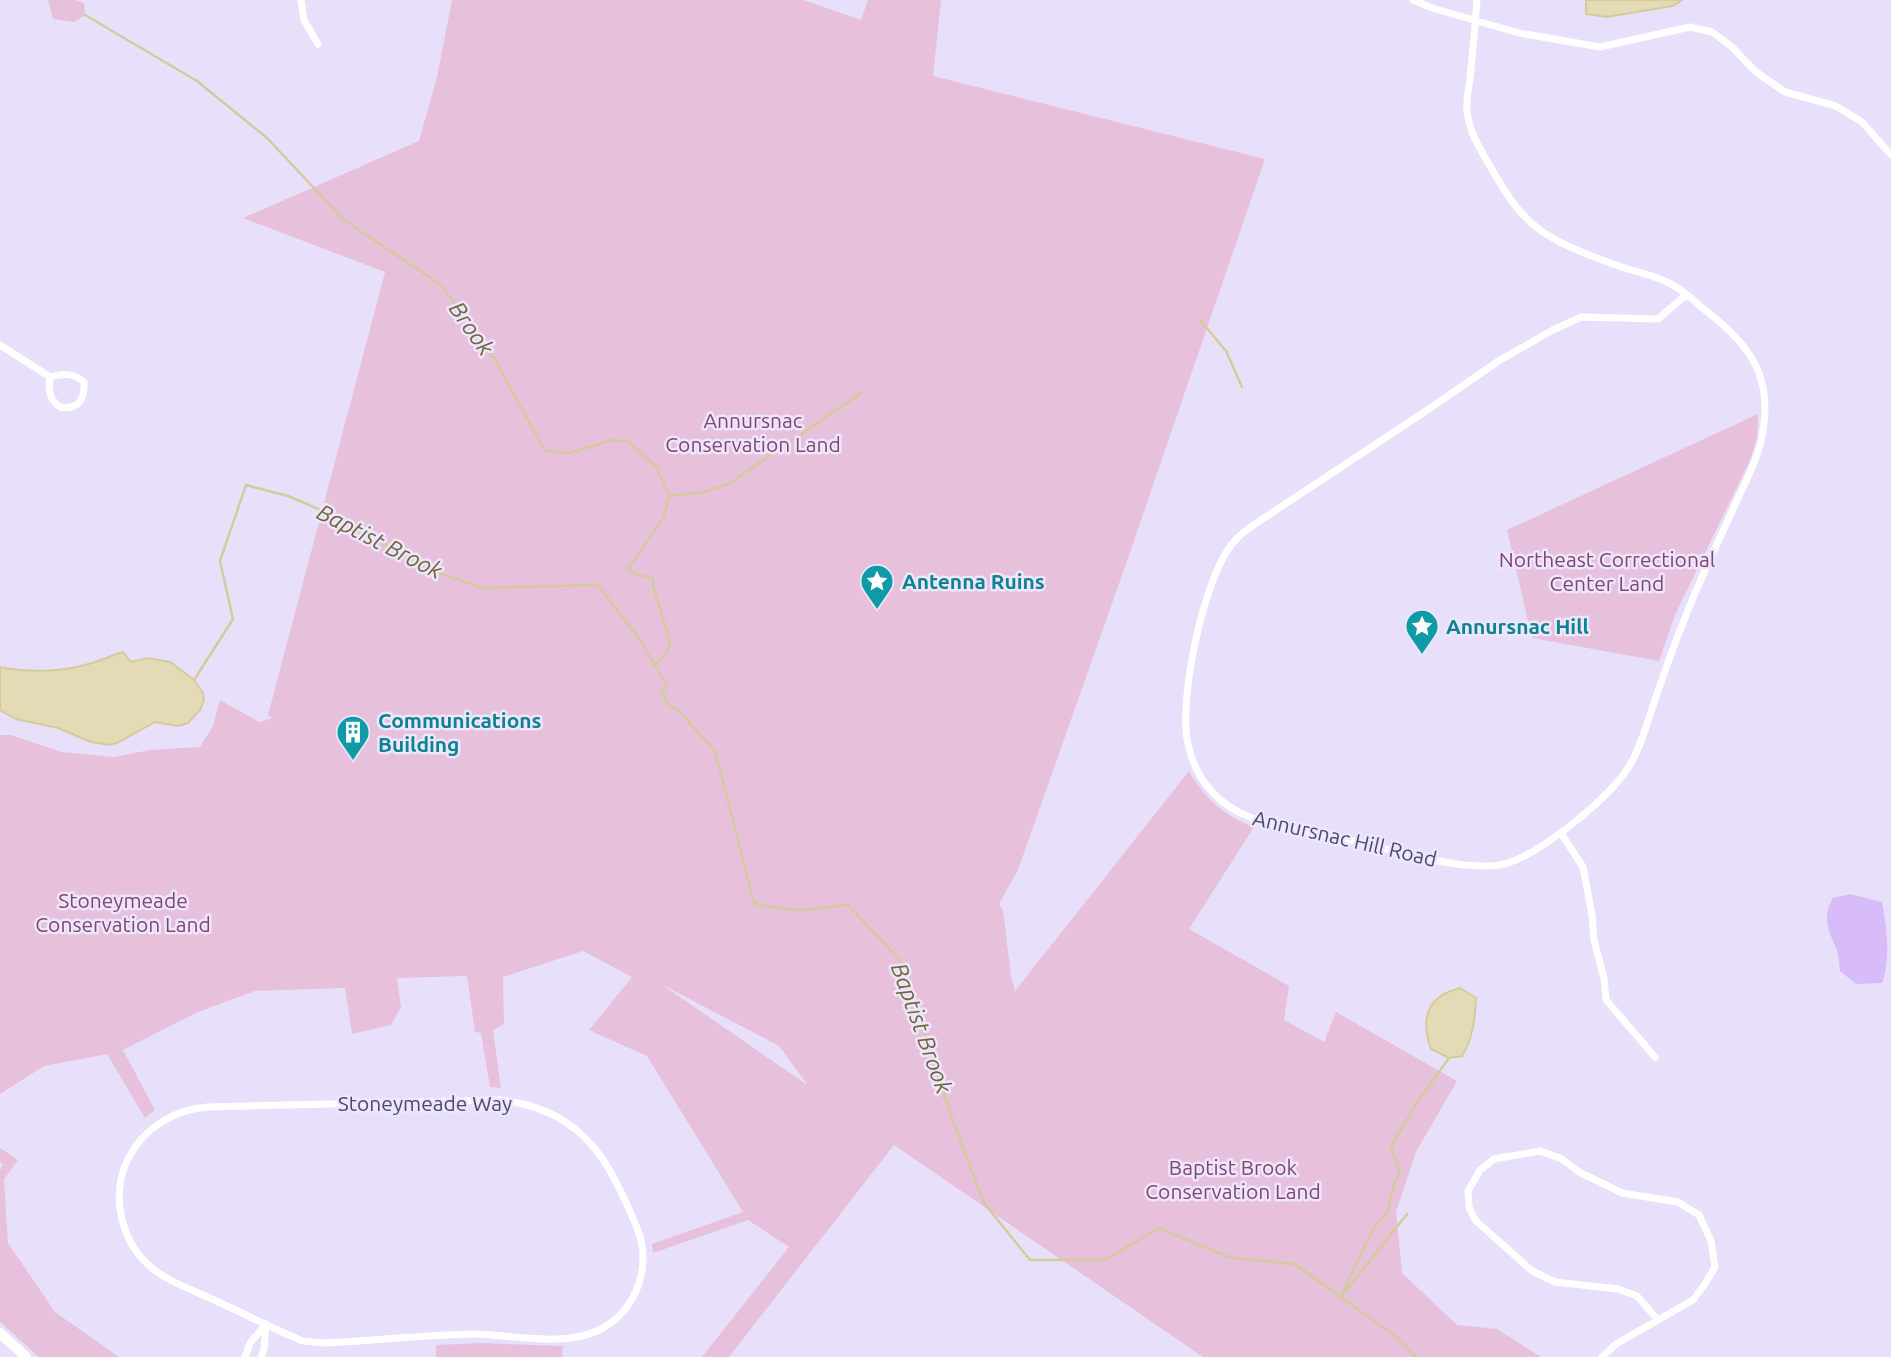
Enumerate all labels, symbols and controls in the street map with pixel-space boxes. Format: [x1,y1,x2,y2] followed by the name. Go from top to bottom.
[445,296,499,360] water label: Brook
[665,408,841,456] park label: Annursnac Conservation Land
[313,499,447,583] water label: Baptist Brook
[1499,547,1715,595] park label: Northeast Correctional Center Land
[858,562,896,611] place icon: Antenna Ruins
[902,569,1045,593] place label: Antenna Ruins
[1403,607,1441,656] place icon: Annursnac Hill
[1446,614,1589,638] place label: Annursnac Hill
[378,708,542,756] place label: Communications Building
[334,713,372,762] building icon: Communications Building
[1251,805,1439,871] street label: Annursnac Hill Road
[35,888,211,936] park label: Stoneymeade Conservation Land
[887,959,957,1097] water label: Baptist Brook
[338,1091,512,1115] street label: Stoneymeade Way
[1145,1155,1321,1203] park label: Baptist Brook Conservation Land

